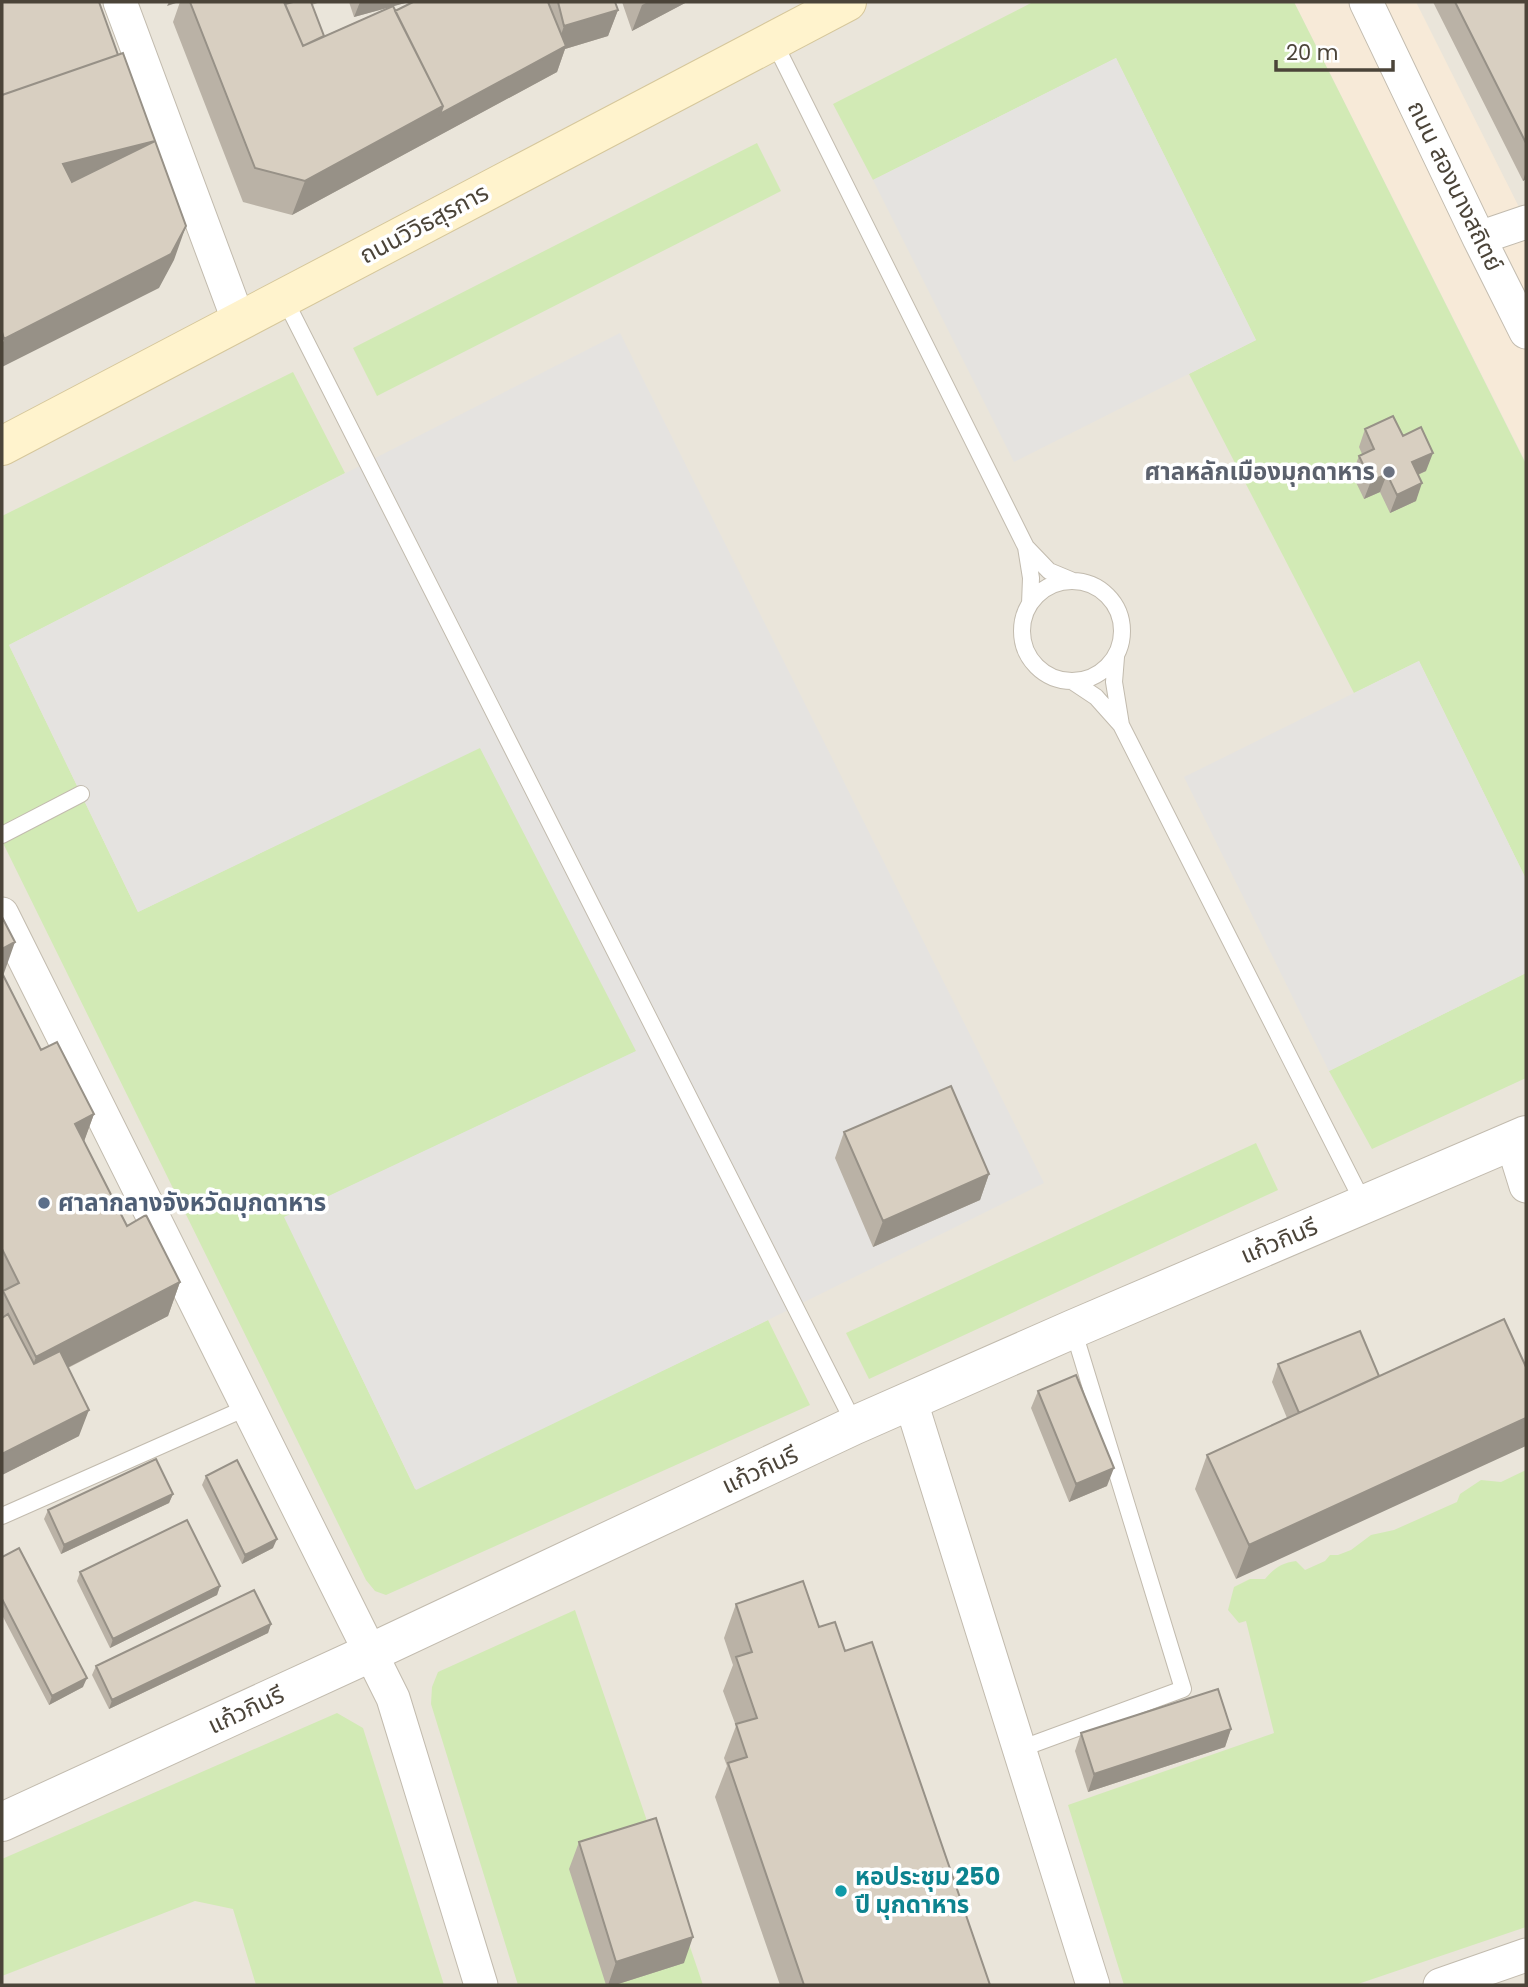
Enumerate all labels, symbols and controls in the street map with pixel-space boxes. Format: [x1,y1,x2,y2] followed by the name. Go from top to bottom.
[1276,28,1393,72] scale bar
[1286,38,1339,67] text: 20 m
[1400,95,1511,277] street label: ถนน สองนางสถิตย์
[353,176,494,271] street label: ถนนวิวิธสุรการ
[1145,455,1375,488] place label: ศาลหลักเมืองมุกดาหาร
[1381,464,1397,480] marker: ศาลหลักเมืองมุกดาหาร
[58,1186,326,1219] place label: ศาลากลางจังหวัดมุกดาหาร
[36,1195,52,1211] marker: ศาลากลางจังหวัดมุกดาหาร
[1235,1210,1322,1271] street label: แก้วกินรี
[716,1438,803,1502] street label: แก้วกินรี
[202,1678,289,1742] street label: แก้วกินรี
[854,1860,1000,1921] place label: หอประชุม 250 ปี มุกดาหาร
[833,1883,849,1899] marker: หอประชุม 250 ปี มุกดาหาร

